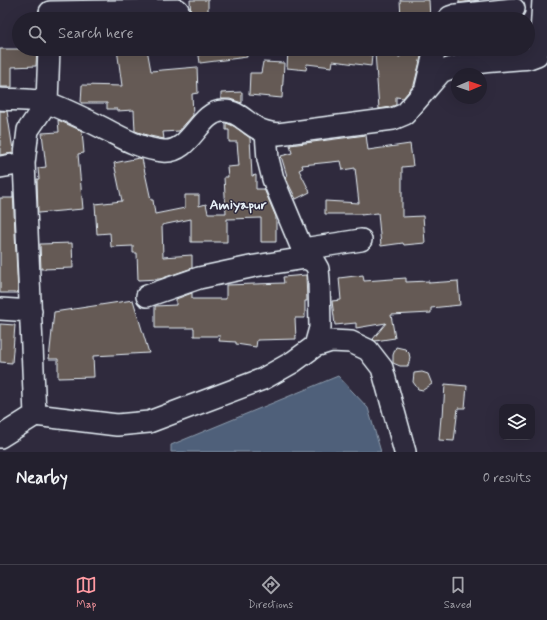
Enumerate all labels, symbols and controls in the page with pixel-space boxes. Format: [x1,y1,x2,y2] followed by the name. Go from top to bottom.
[12,12,535,56] search box
[26,23,48,45] icon: search
[58,24,134,44] text: Search here
[451,68,487,104] north arrow
[209,196,267,214] district label: Amiyapur
[499,404,535,440] map controls
[499,404,535,440] button: layers
[16,467,68,489] text: Nearby
[483,470,531,487] text: 0 results
[75,574,97,612] tab: Map
[248,574,293,612] tab: Directions
[444,574,472,612] tab: Saved

